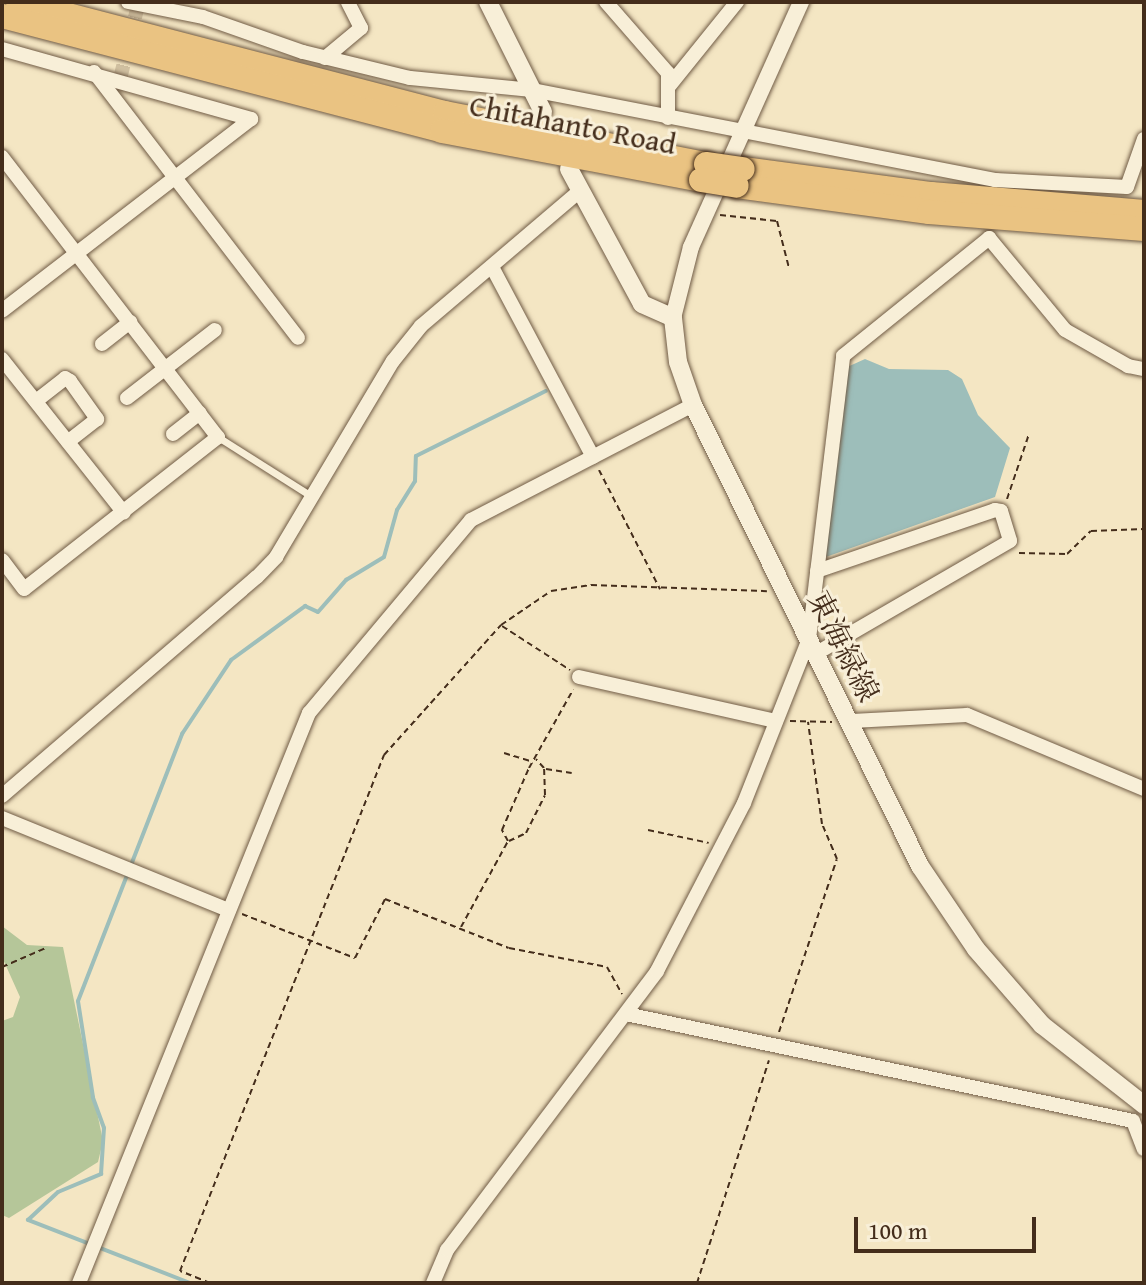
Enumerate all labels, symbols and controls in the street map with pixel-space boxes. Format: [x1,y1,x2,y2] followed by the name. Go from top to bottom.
[467,86,679,162] street label: Chitahanto Road
[801,584,887,708] street label: 東海緑線
[858,1201,1040,1251] scale bar
[868,1213,928,1248] text: 100 m

